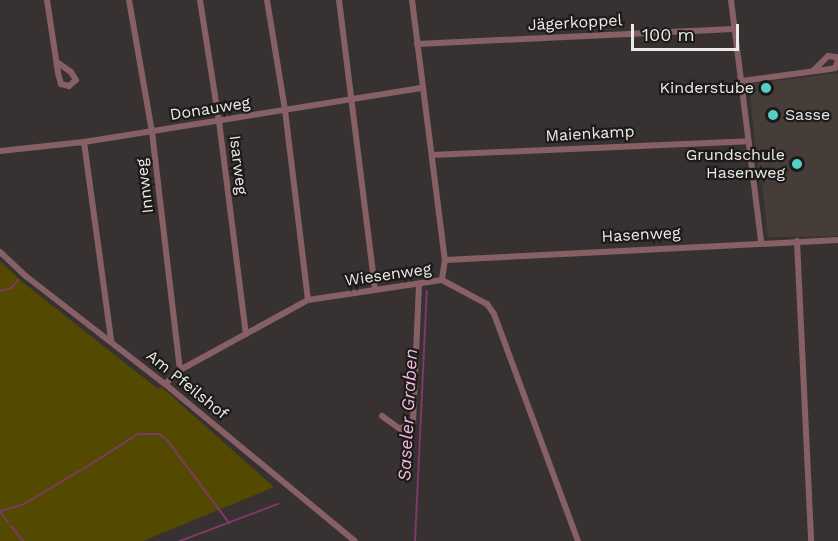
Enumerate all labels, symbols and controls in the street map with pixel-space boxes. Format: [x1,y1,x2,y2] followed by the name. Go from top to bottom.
[527,11,623,35] street label: Jägerkoppel
[634,12,742,50] scale bar
[642,24,695,45] text: 100 m
[660,78,754,98] place label: Kinderstube
[759,81,773,95] marker: Kinderstube
[169,93,251,125] street label: Donauweg
[785,105,830,125] place label: Sasse
[766,108,780,122] marker: Sasse
[545,122,635,146] street label: Maienkamp
[225,134,251,196] street label: Isarweg
[686,145,785,183] place label: Grundschule Hasenweg
[132,157,158,215] street label: Innweg
[790,157,804,171] marker: Grundschule Hasenweg
[601,223,681,247] street label: Hasenweg
[344,259,432,291] street label: Wiesenweg
[142,346,232,424] street label: Am Pfeilshof
[394,348,422,482] water label: Saseler Graben

